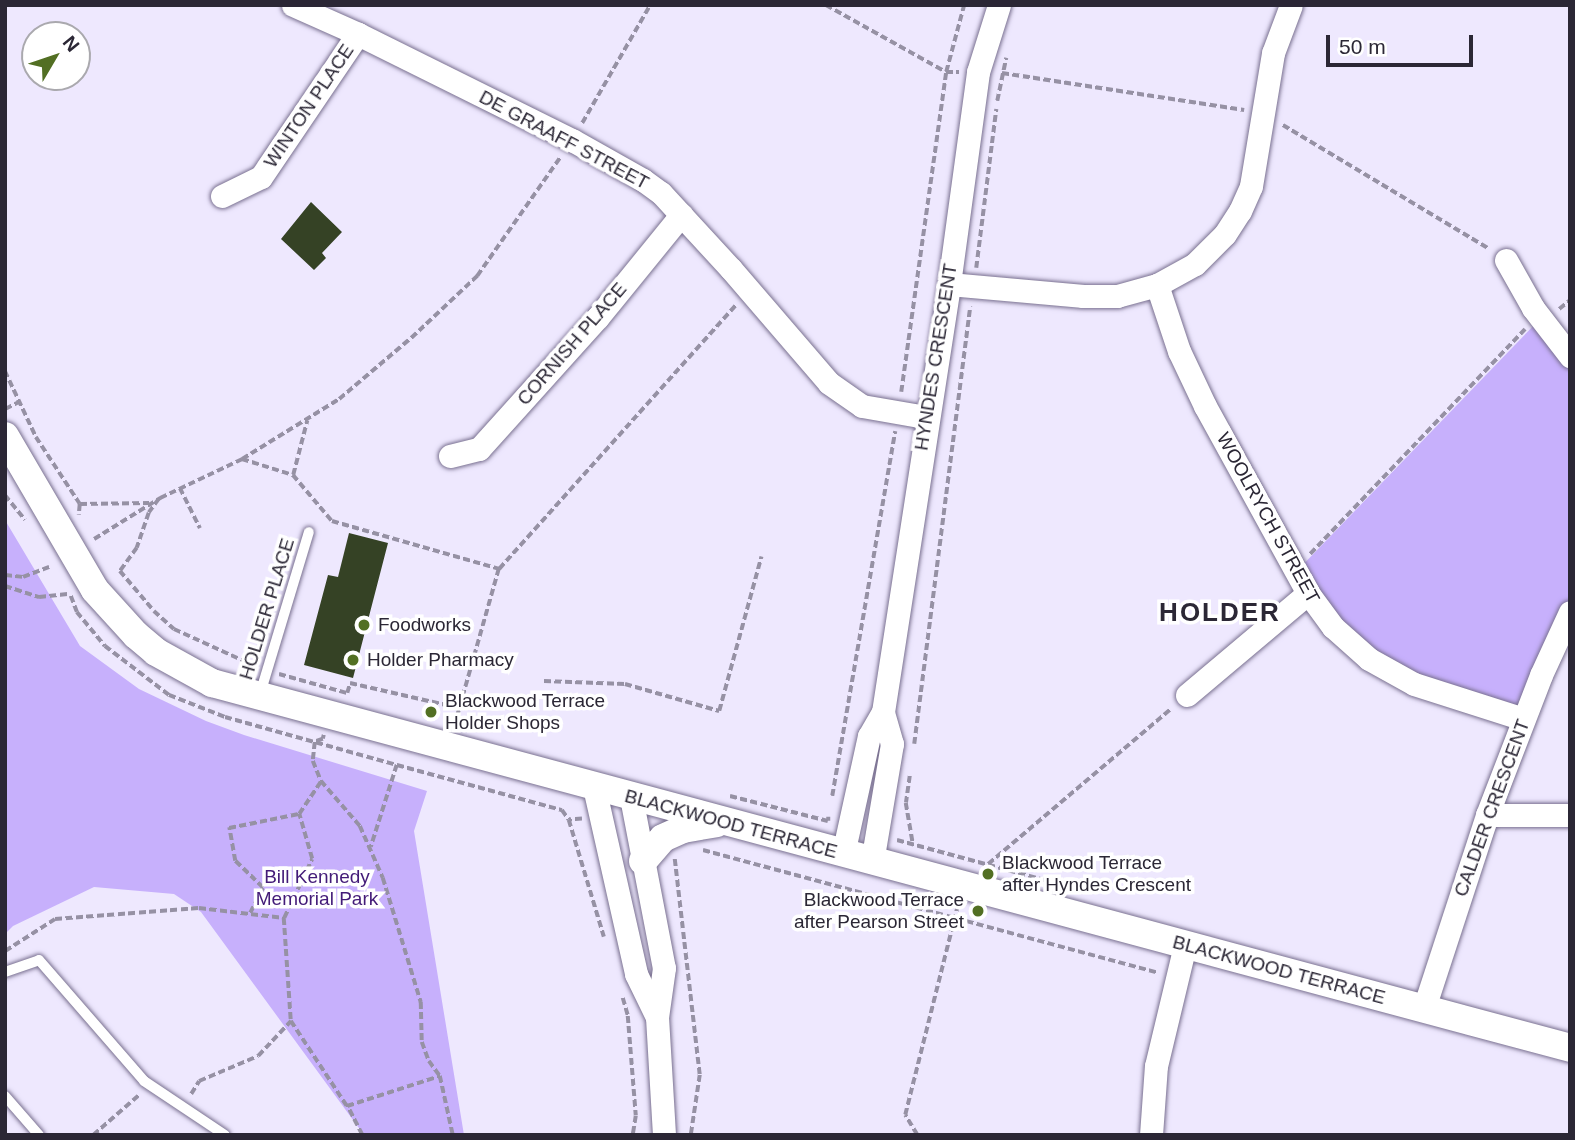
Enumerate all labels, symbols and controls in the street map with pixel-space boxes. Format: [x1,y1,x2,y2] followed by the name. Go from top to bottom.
[21,21,91,91] north arrow
[1330,21,1477,65] scale bar
[59,32,84,56] text: N
[1339,35,1386,58] text: 50 m
[259,40,359,172] street label: WINTON PLACE
[475,86,653,194] street label: DE GRAAFF STREET
[910,262,962,452] street label: HYNDES CRESCENT
[512,278,632,410] street label: CORNISH PLACE
[1212,429,1324,607] street label: WOOLRYCH STREET
[235,535,299,683] street label: HOLDER PLACE
[1160,597,1280,629] district label: HOLDER
[378,614,471,636] place label: Foodworks
[356,617,372,633] marker: Foodworks
[367,649,514,671] place label: Holder Pharmacy
[345,652,361,668] marker: Holder Pharmacy
[445,690,606,734] place label: Blackwood Terrace Holder Shops
[423,704,439,720] marker: Blackwood Terrace Holder Shops
[1449,716,1535,900] street label: CALDER CRESCENT
[622,785,840,863] street label: BLACKWOOD TERRACE
[1002,852,1191,896] place label: Blackwood Terrace after Hyndes Crescent
[256,866,378,910] park label: Bill Kennedy Memorial Park
[980,866,996,882] marker: Blackwood Terrace after Hyndes Crescent
[794,889,964,933] place label: Blackwood Terrace after Pearson Street
[970,903,986,919] marker: Blackwood Terrace after Pearson Street
[1170,931,1388,1009] street label: BLACKWOOD TERRACE

